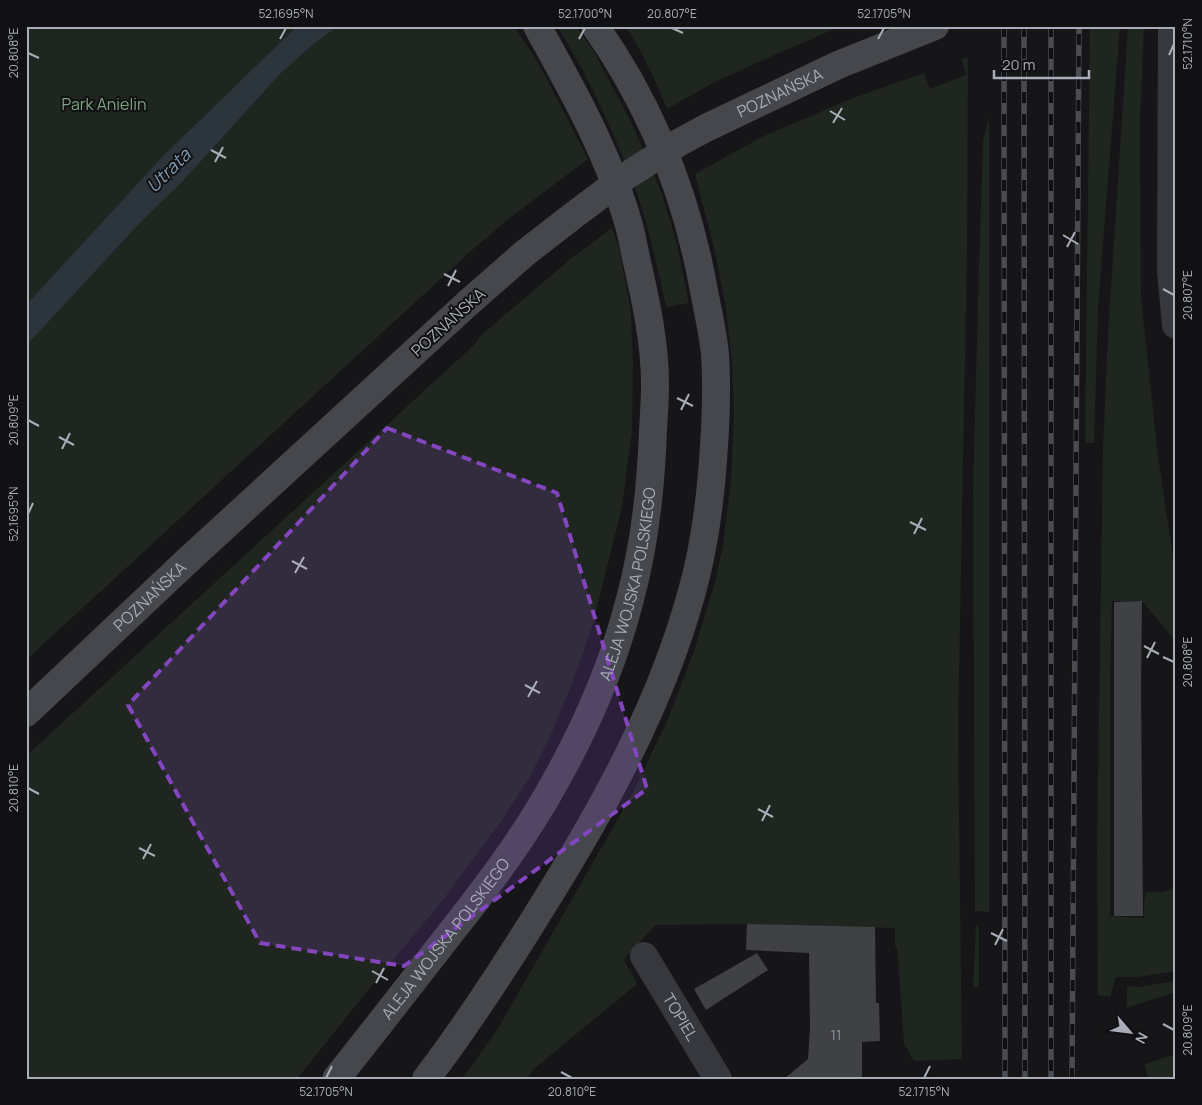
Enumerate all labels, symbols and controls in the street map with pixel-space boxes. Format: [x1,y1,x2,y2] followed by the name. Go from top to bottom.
[258,5,314,22] text: 52.1695°N
[558,5,612,22] text: 52.1700°N
[647,5,697,22] text: 20.807°E
[857,5,911,22] text: 52.1705°N
[1179,18,1196,70] text: 52.1710°N
[5,27,22,78] text: 20.808°E
[994,48,1090,80] scale bar
[1002,54,1035,75] text: 20 m
[733,63,826,123] street label: POZNAŃSKA
[62,93,146,115] park label: Park Anielin
[141,142,196,197] water label: Utrata
[1179,270,1196,320] text: 20.807°E
[406,283,490,361] street label: POZNAŃSKA
[5,394,22,446] text: 20.809°E
[5,486,22,542] text: 52.1695°N
[594,486,660,684] street label: ALEJA WOJSKA POLSKIEGO
[108,557,191,636] street label: POZNAŃSKA
[1179,636,1196,687] text: 20.808°E
[5,764,22,812] text: 20.810°E
[376,853,515,1024] street label: ALEJA WOJSKA POLSKIEGO
[658,989,703,1045] street label: TOPIEL
[1179,1004,1196,1056] text: 20.809°E
[1104,1008,1154,1058] north arrow
[831,1025,841,1044] house number: 11
[1131,1029,1153,1047] text: N
[299,1083,353,1100] text: 52.1705°N
[548,1083,596,1100] text: 20.810°E
[899,1083,949,1100] text: 52.1715°N

